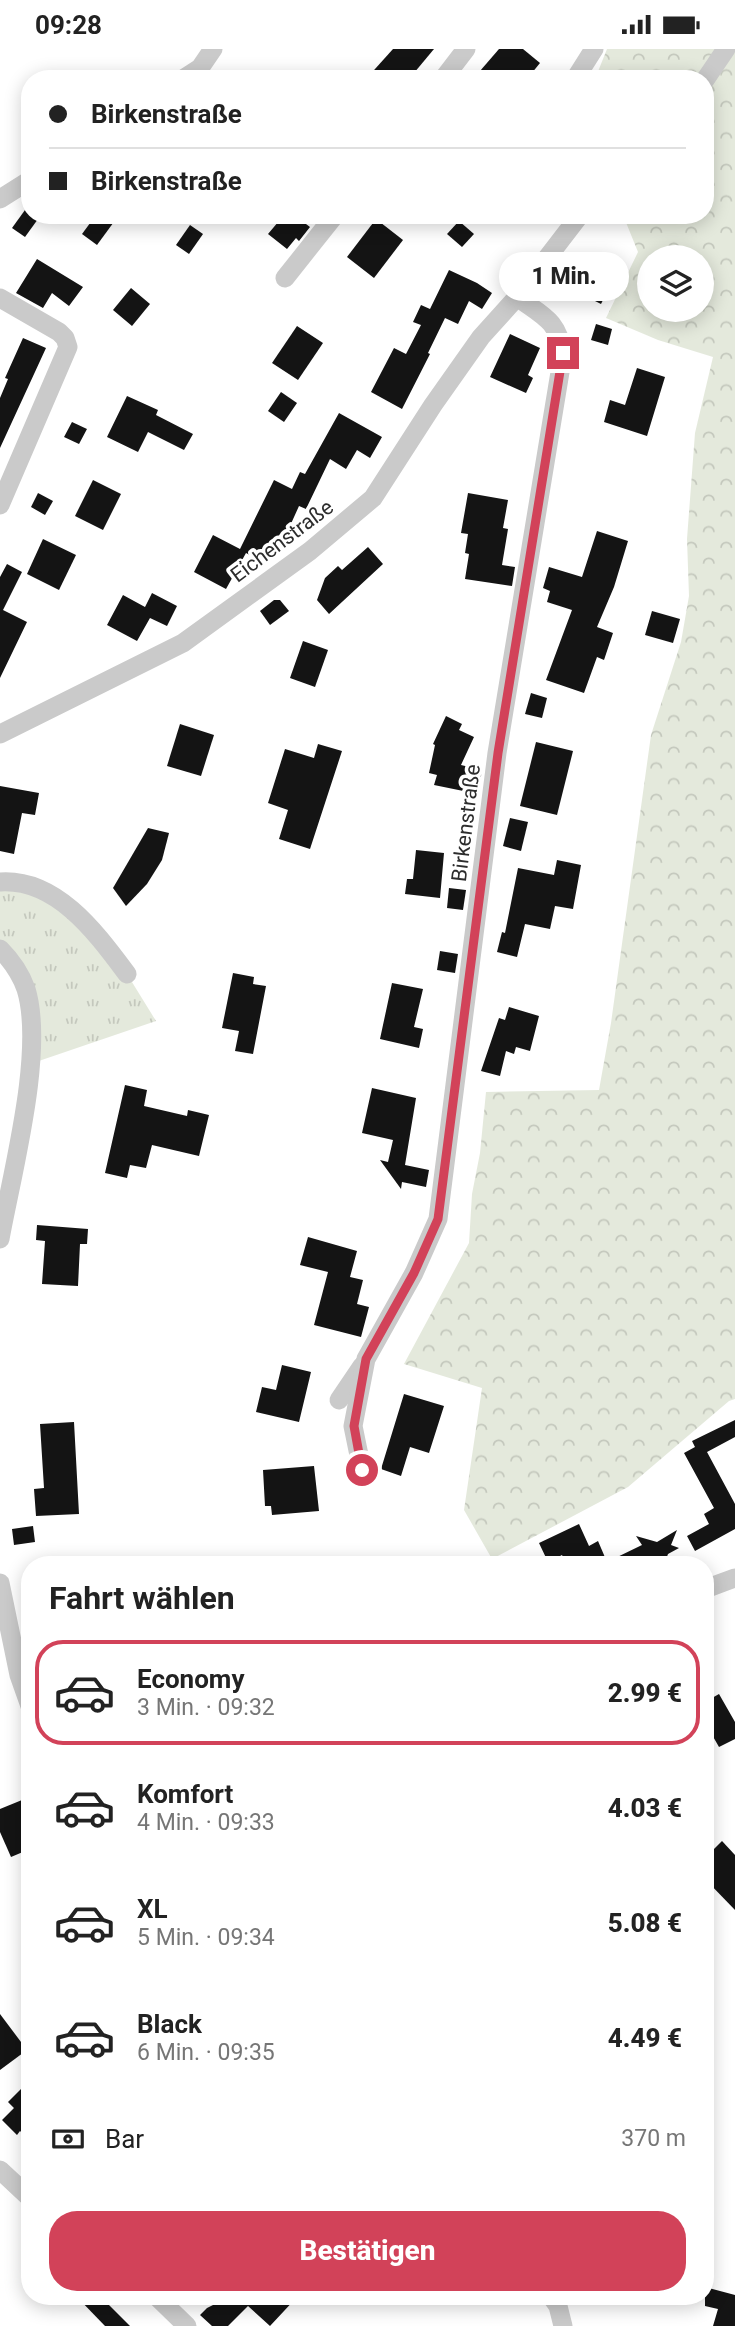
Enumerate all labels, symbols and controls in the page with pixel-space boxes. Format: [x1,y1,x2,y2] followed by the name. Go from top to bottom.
[35,10,102,40] text: 09:28
[91,99,242,129] text: Birkenstraße
[91,166,242,196] text: Birkenstraße
[637,245,714,322] map controls
[637,245,714,322] button: layers
[498,251,628,301] callout: 1 Min.
[531,263,597,290] text: 1 Min.
[547,337,579,369] route end
[226,495,338,587] street label: Eichenstraße
[447,763,485,883] street label: Birkenstraße
[346,1454,378,1486] route start
[49,1579,235,1617] text: Fahrt wählen
[53,1661,116,1724] icon: car
[137,1664,244,1694] text: Economy
[608,1678,682,1708] text: 2.99 €
[137,1694,275,1721] text: 3 Min. · 09:32
[53,1776,116,1839] icon: car
[137,1779,233,1809] text: Komfort
[608,1793,682,1823] text: 4.03 €
[137,1809,275,1836] text: 4 Min. · 09:33
[53,1891,116,1954] icon: car
[137,1894,168,1924] text: XL
[608,1908,682,1938] text: 5.08 €
[137,1924,275,1951] text: 5 Min. · 09:34
[53,2006,116,2069] icon: car
[137,2009,202,2039] text: Black
[608,2023,682,2053] text: 4.49 €
[137,2039,275,2066] text: 6 Min. · 09:35
[49,2120,87,2158] icon: cash
[105,2124,144,2154] text: Bar
[621,2125,686,2152] text: 370 m
[49,2211,686,2291] button: Bestätigen

